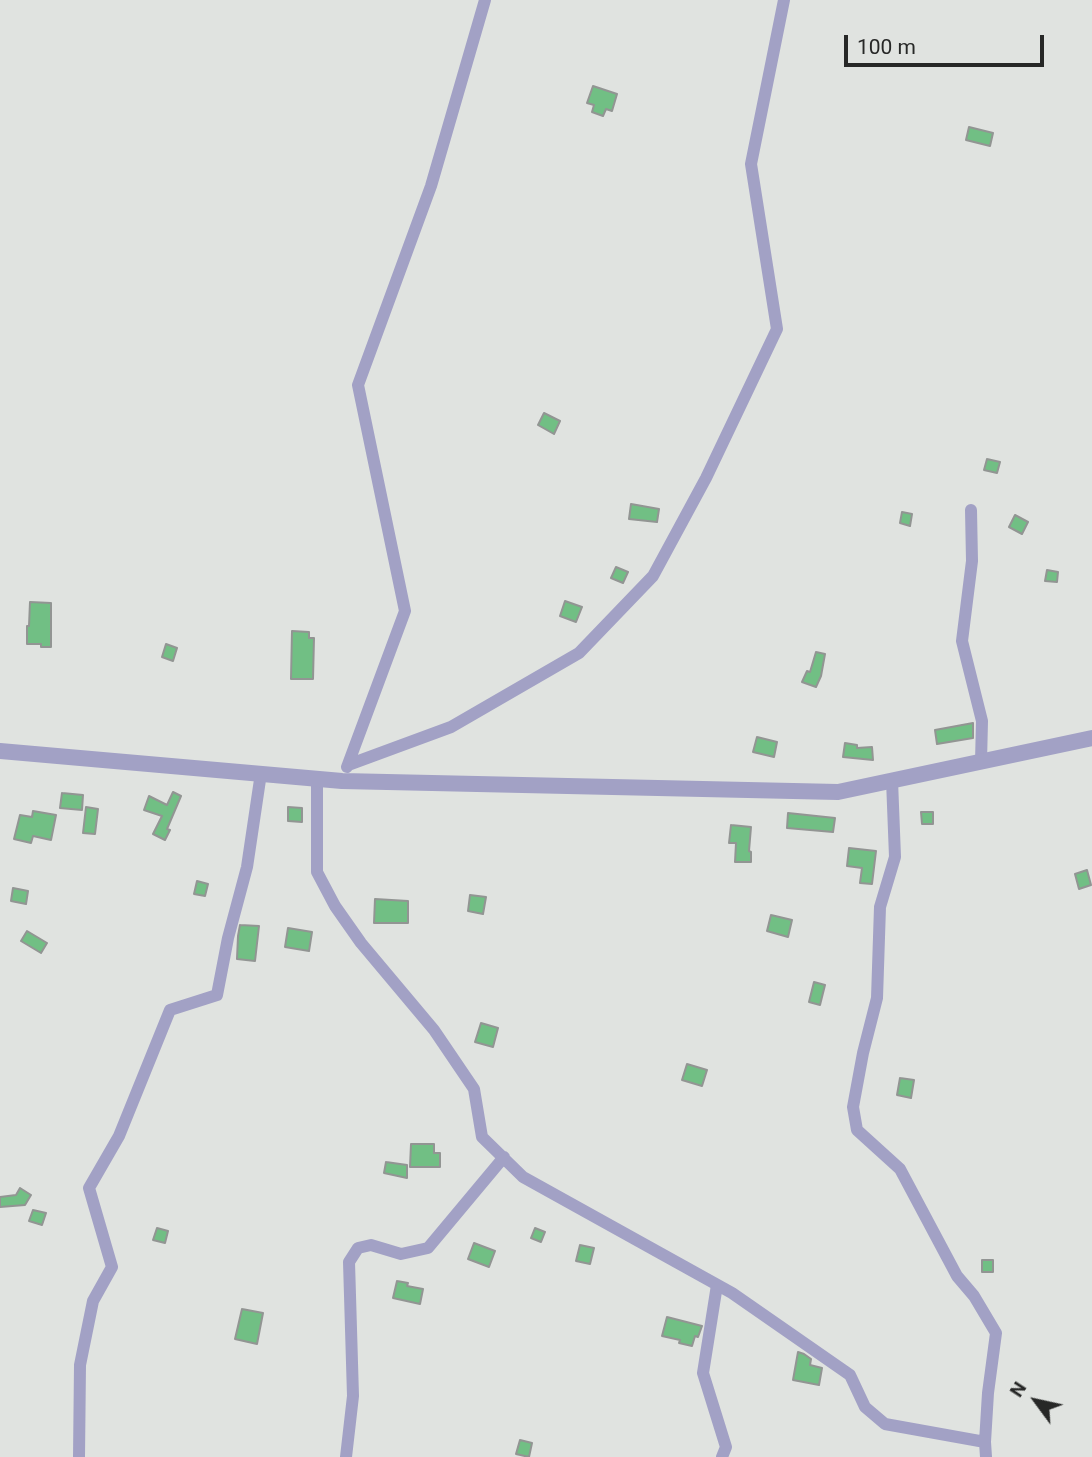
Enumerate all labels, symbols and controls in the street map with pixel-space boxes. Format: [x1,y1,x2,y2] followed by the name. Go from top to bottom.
[847,21,1046,65] scale bar
[857,35,916,59] text: 100 m
[1001,1366,1071,1436] north arrow
[1005,1377,1031,1401] text: N

